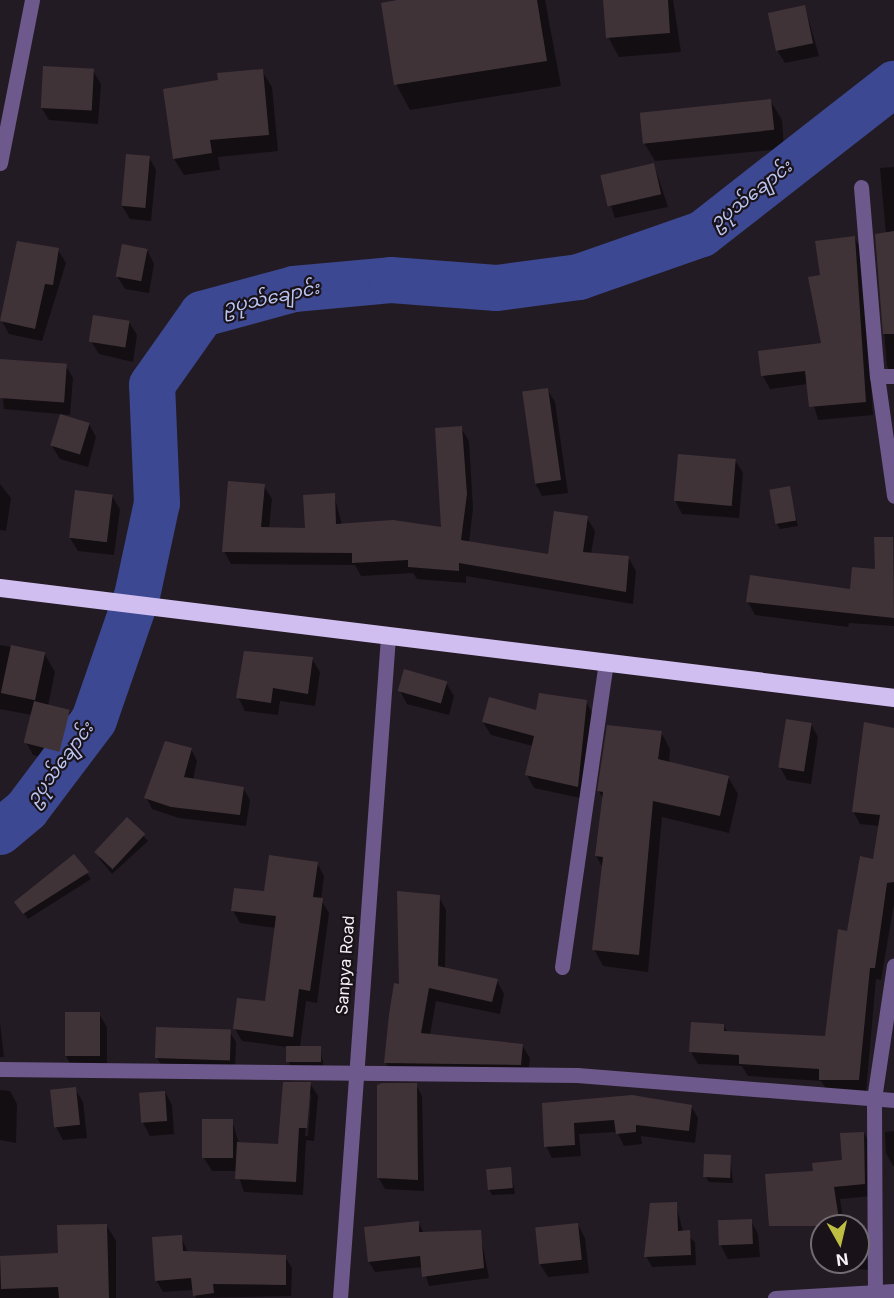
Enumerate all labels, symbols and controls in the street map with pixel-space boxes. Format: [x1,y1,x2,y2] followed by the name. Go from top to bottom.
[706,156,796,234] water label: ဥပုသ်ချောင်း
[221,277,321,319] water label: ဥပုသ်ချောင်း
[22,718,98,810] water label: ဥပုသ်ချောင်း
[332,915,358,1015] street label: Sanpya Road
[810,1214,870,1274] north arrow
[835,1249,850,1271] text: N

